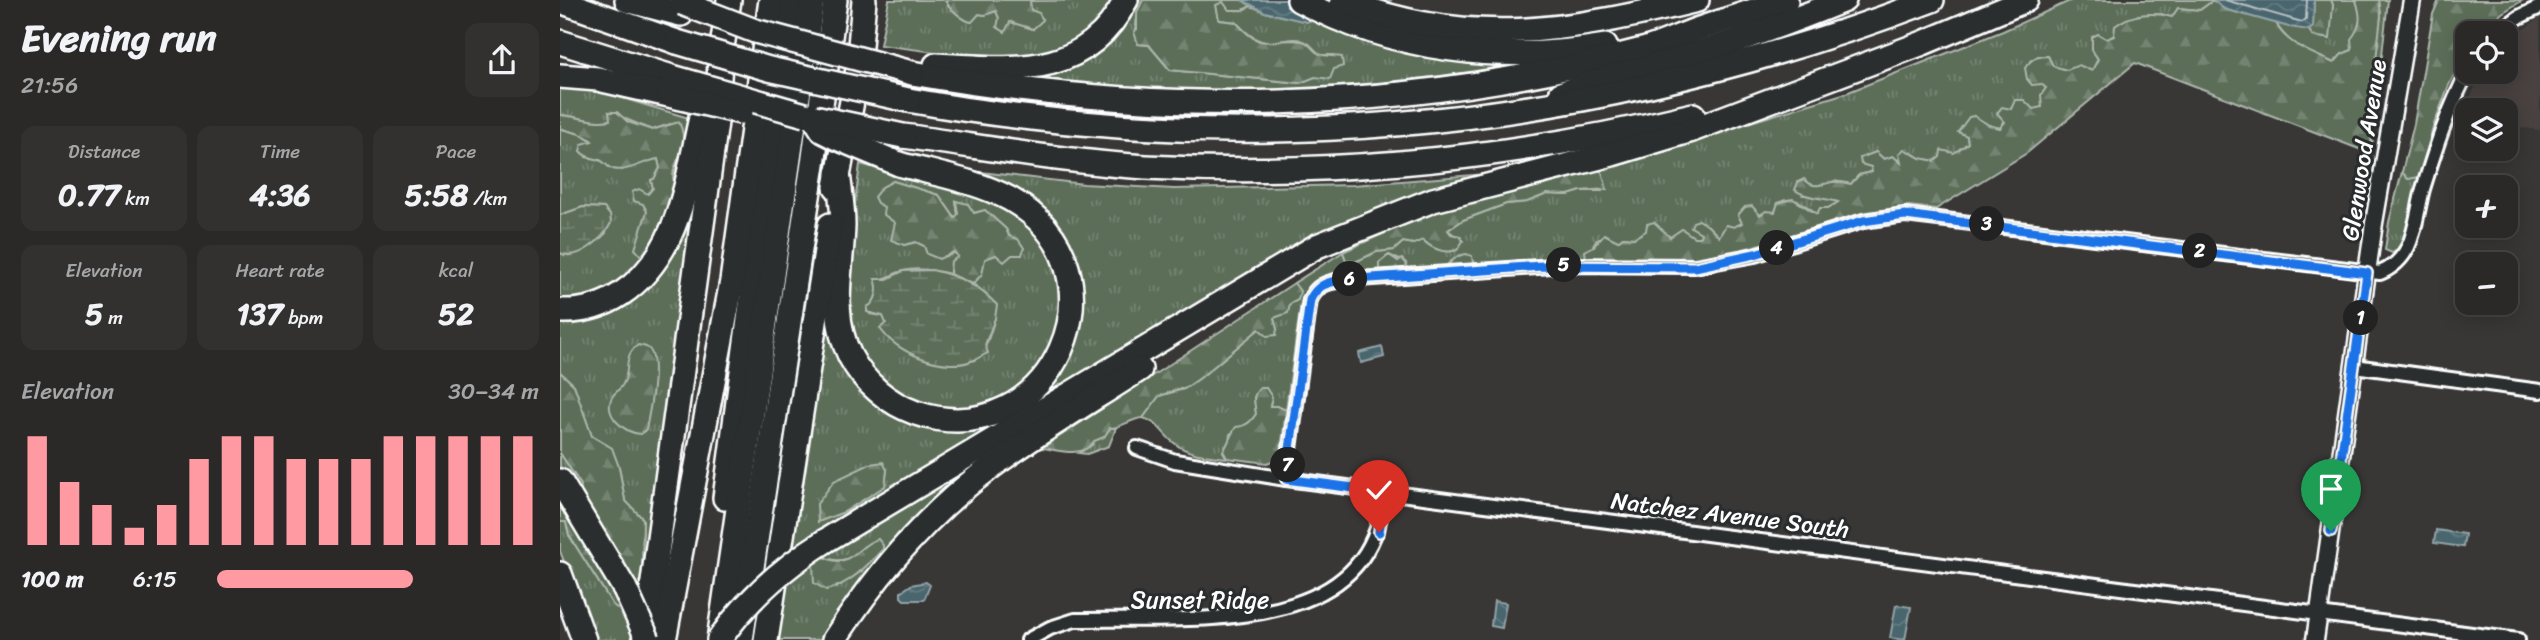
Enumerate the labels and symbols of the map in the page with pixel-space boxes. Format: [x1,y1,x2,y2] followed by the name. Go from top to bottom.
[2329,56,2399,244] street label: Glenwood Avenue
[1970,206,2004,242] pin: 3
[1760,230,1794,266] pin: 4
[2182,233,2218,268] pin: 2
[1546,247,1581,282] pin: 5
[1332,262,1368,296] pin: 6
[2344,300,2378,336] pin: 1
[1270,448,1306,482] pin: 7
[2301,459,2361,531] pin
[1349,460,1409,532] pin
[1609,480,1851,550] street label: Natchez Avenue South
[1131,579,1269,621] street label: Sunset Ridge

